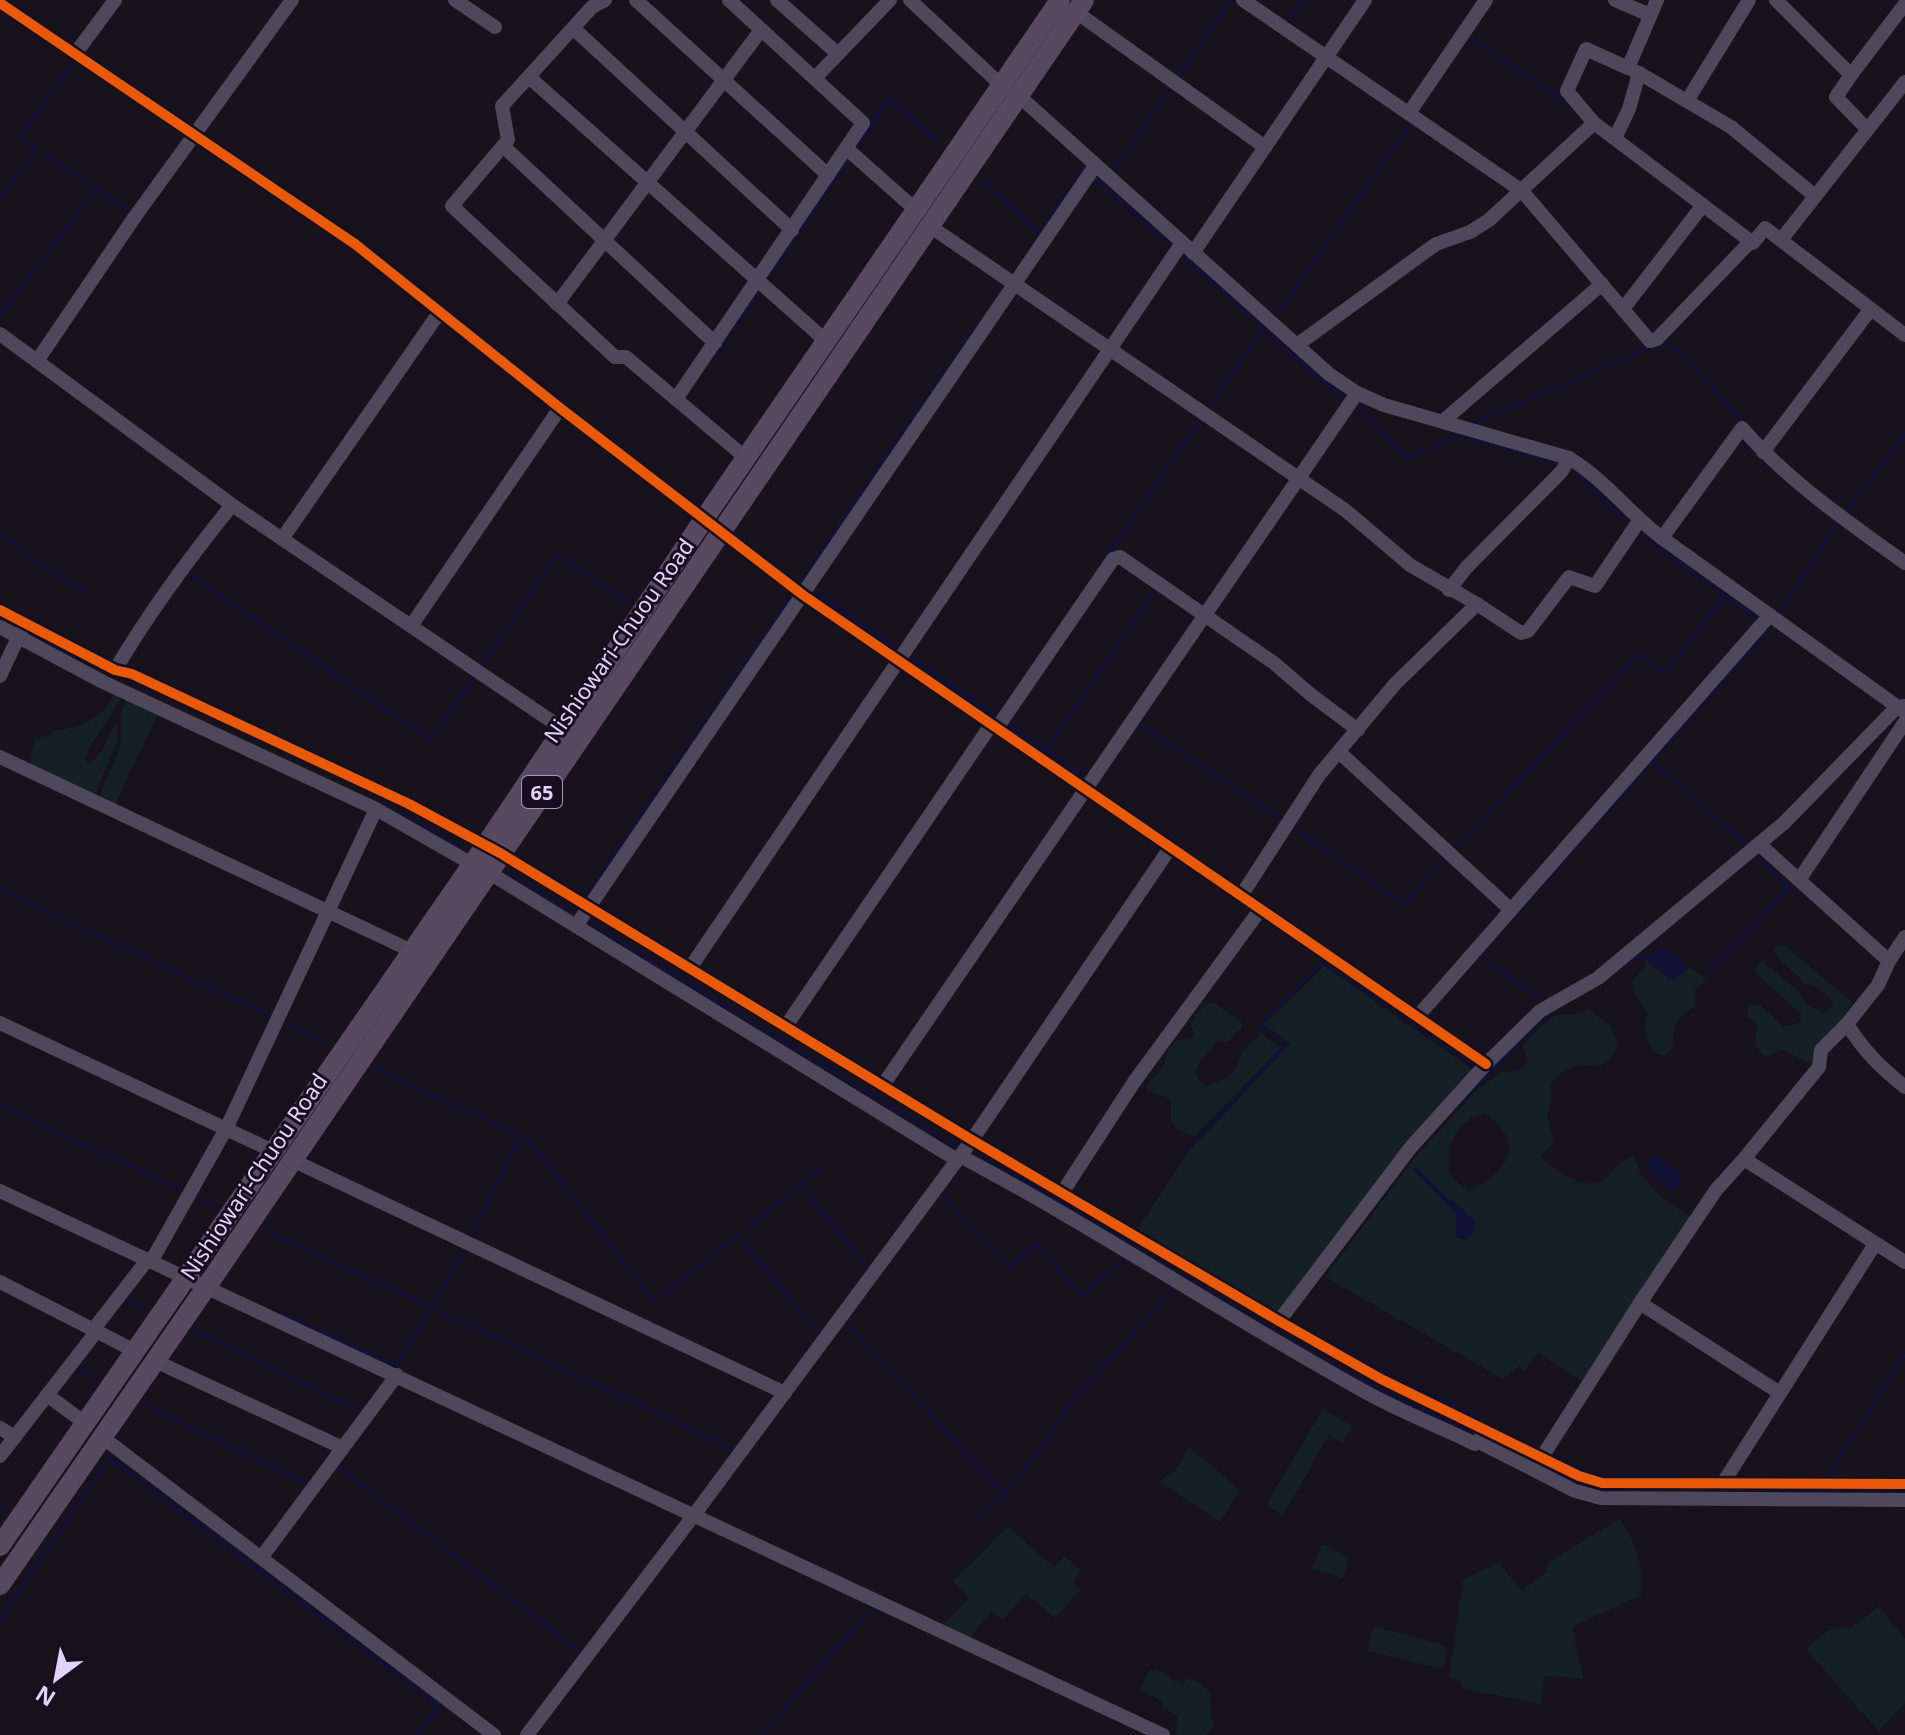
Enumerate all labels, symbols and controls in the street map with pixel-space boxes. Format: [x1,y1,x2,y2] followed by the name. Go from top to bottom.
[536,532,700,748] street label: Nishiowari-Chuou Road
[522,776,562,808] road number: 65
[173,1067,333,1285] street label: Nishiowari-Chuou Road
[16,1639,96,1719] north arrow
[29,1679,60,1714] text: N

